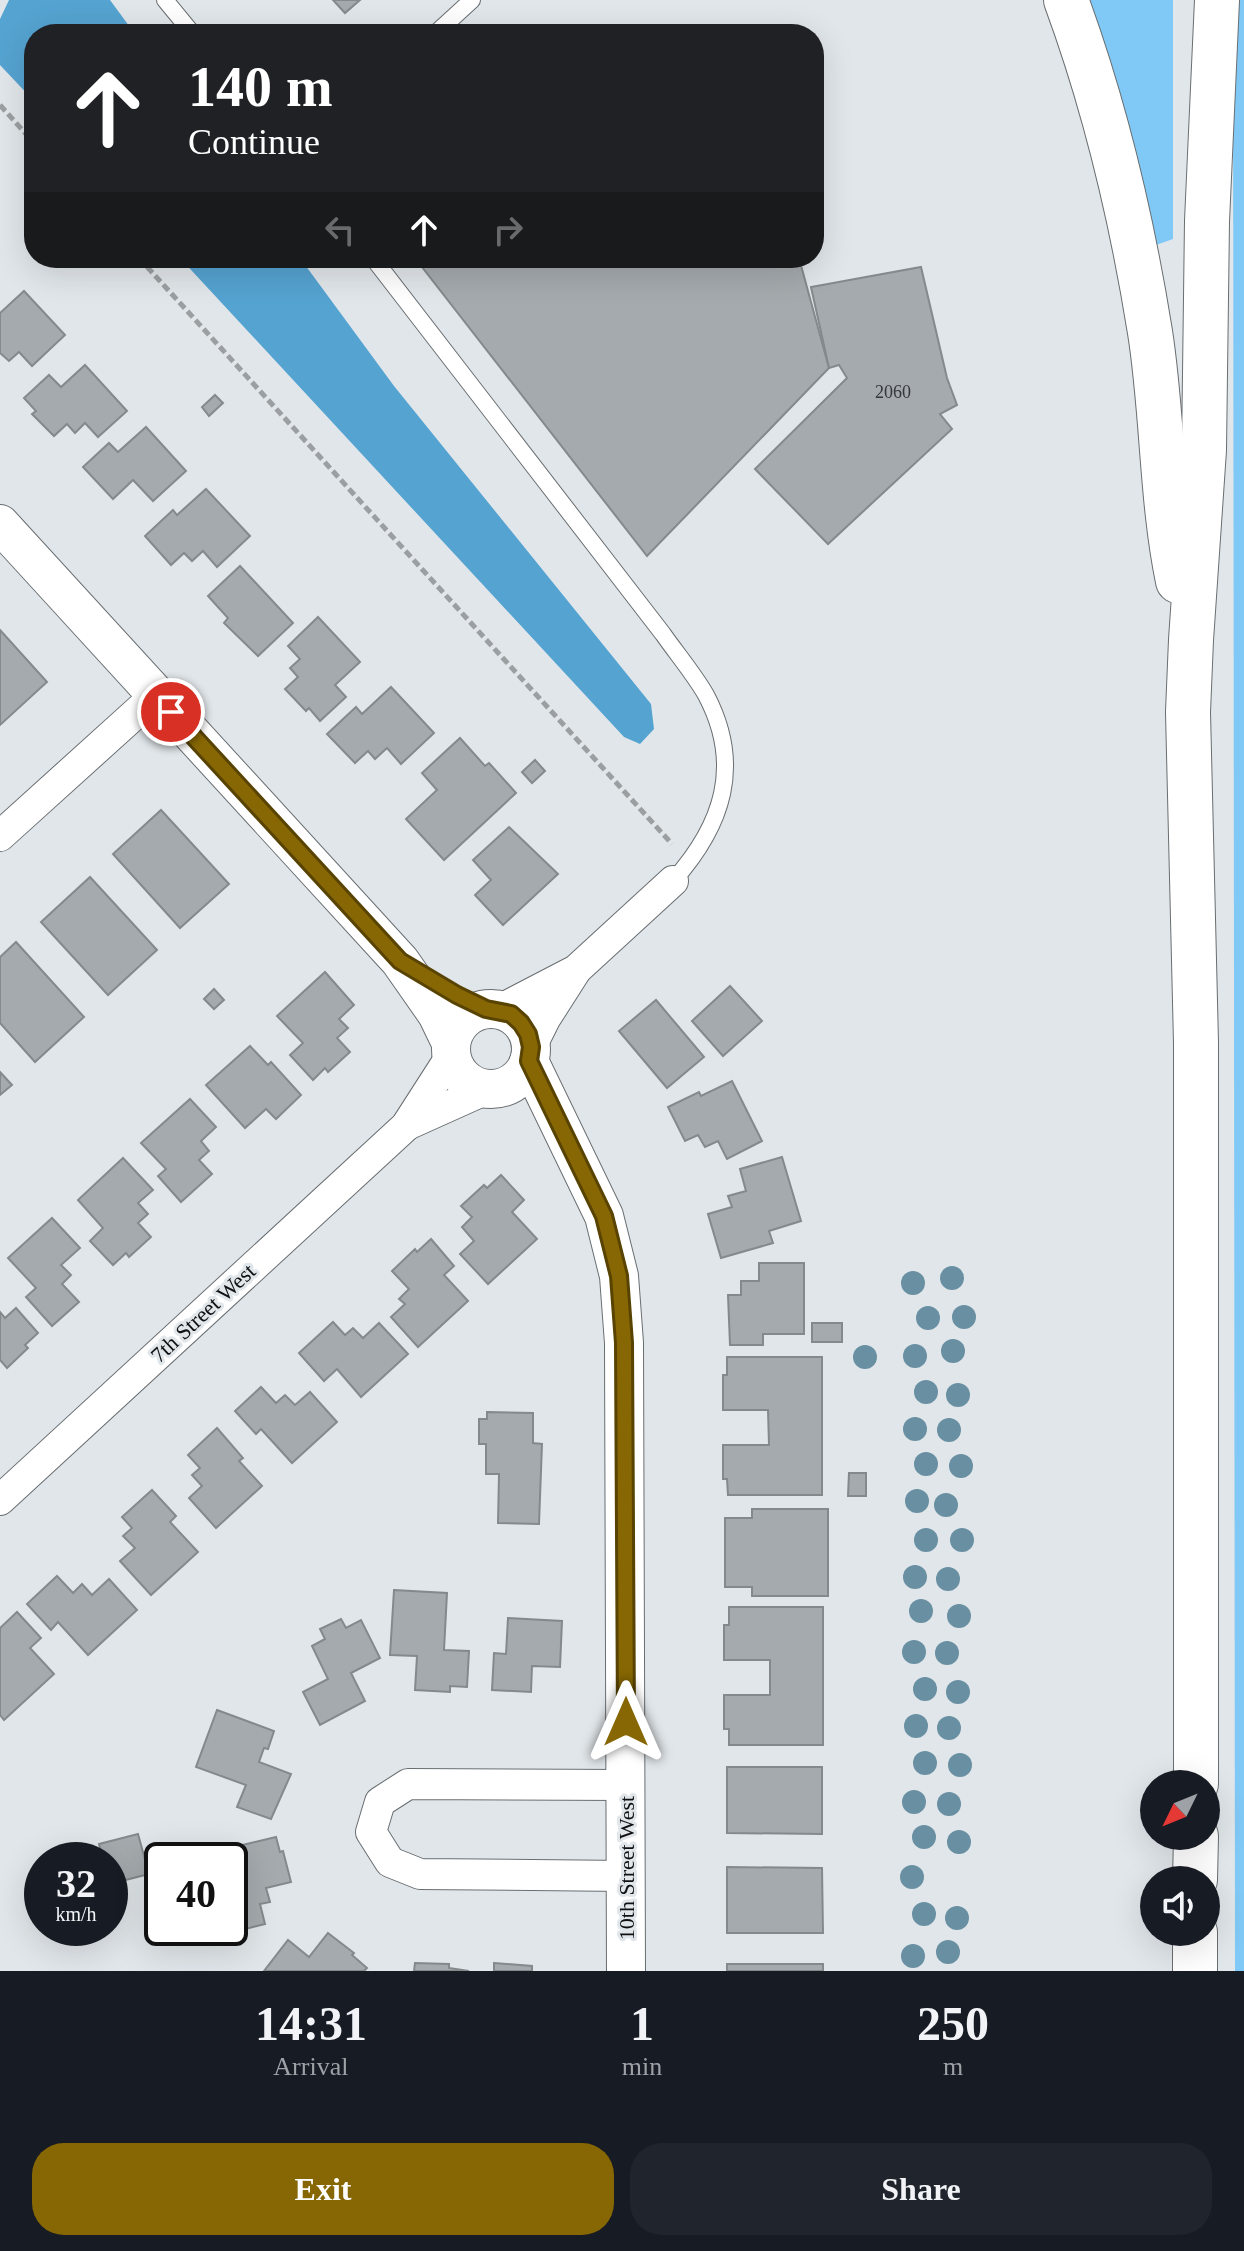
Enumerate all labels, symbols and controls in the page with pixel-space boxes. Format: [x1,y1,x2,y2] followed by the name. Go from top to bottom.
[56,56,160,160] icon: ahead
[188,56,333,118] text: 140 m
[188,122,320,162] text: Continue
[318,208,362,252] icon: left
[402,208,446,252] icon: ahead
[486,208,530,252] icon: right
[875,382,911,402] house number: 2060
[137,678,205,746] pin
[149,690,193,734] icon: arrive
[146,1258,260,1368] street label: 7th Street West
[584,1680,668,1764] position arrow
[1140,1770,1220,1850] north arrow
[1140,1770,1220,1946] map controls
[614,1796,639,1940] street label: 10th Street West
[144,1842,248,1946] speed limit sign: 40
[56,1861,96,1906] text: 32
[1140,1866,1220,1946] button: sound
[55,1903,97,1925] text: km/h
[255,1997,367,2050] text: 14:31
[630,1997,654,2050] text: 1
[917,1997,989,2050] text: 250
[273,2052,348,2081] text: Arrival
[622,2052,662,2081] text: min
[943,2052,963,2081] text: m
[32,2143,614,2235] button: Exit
[630,2143,1212,2235] button: Share

